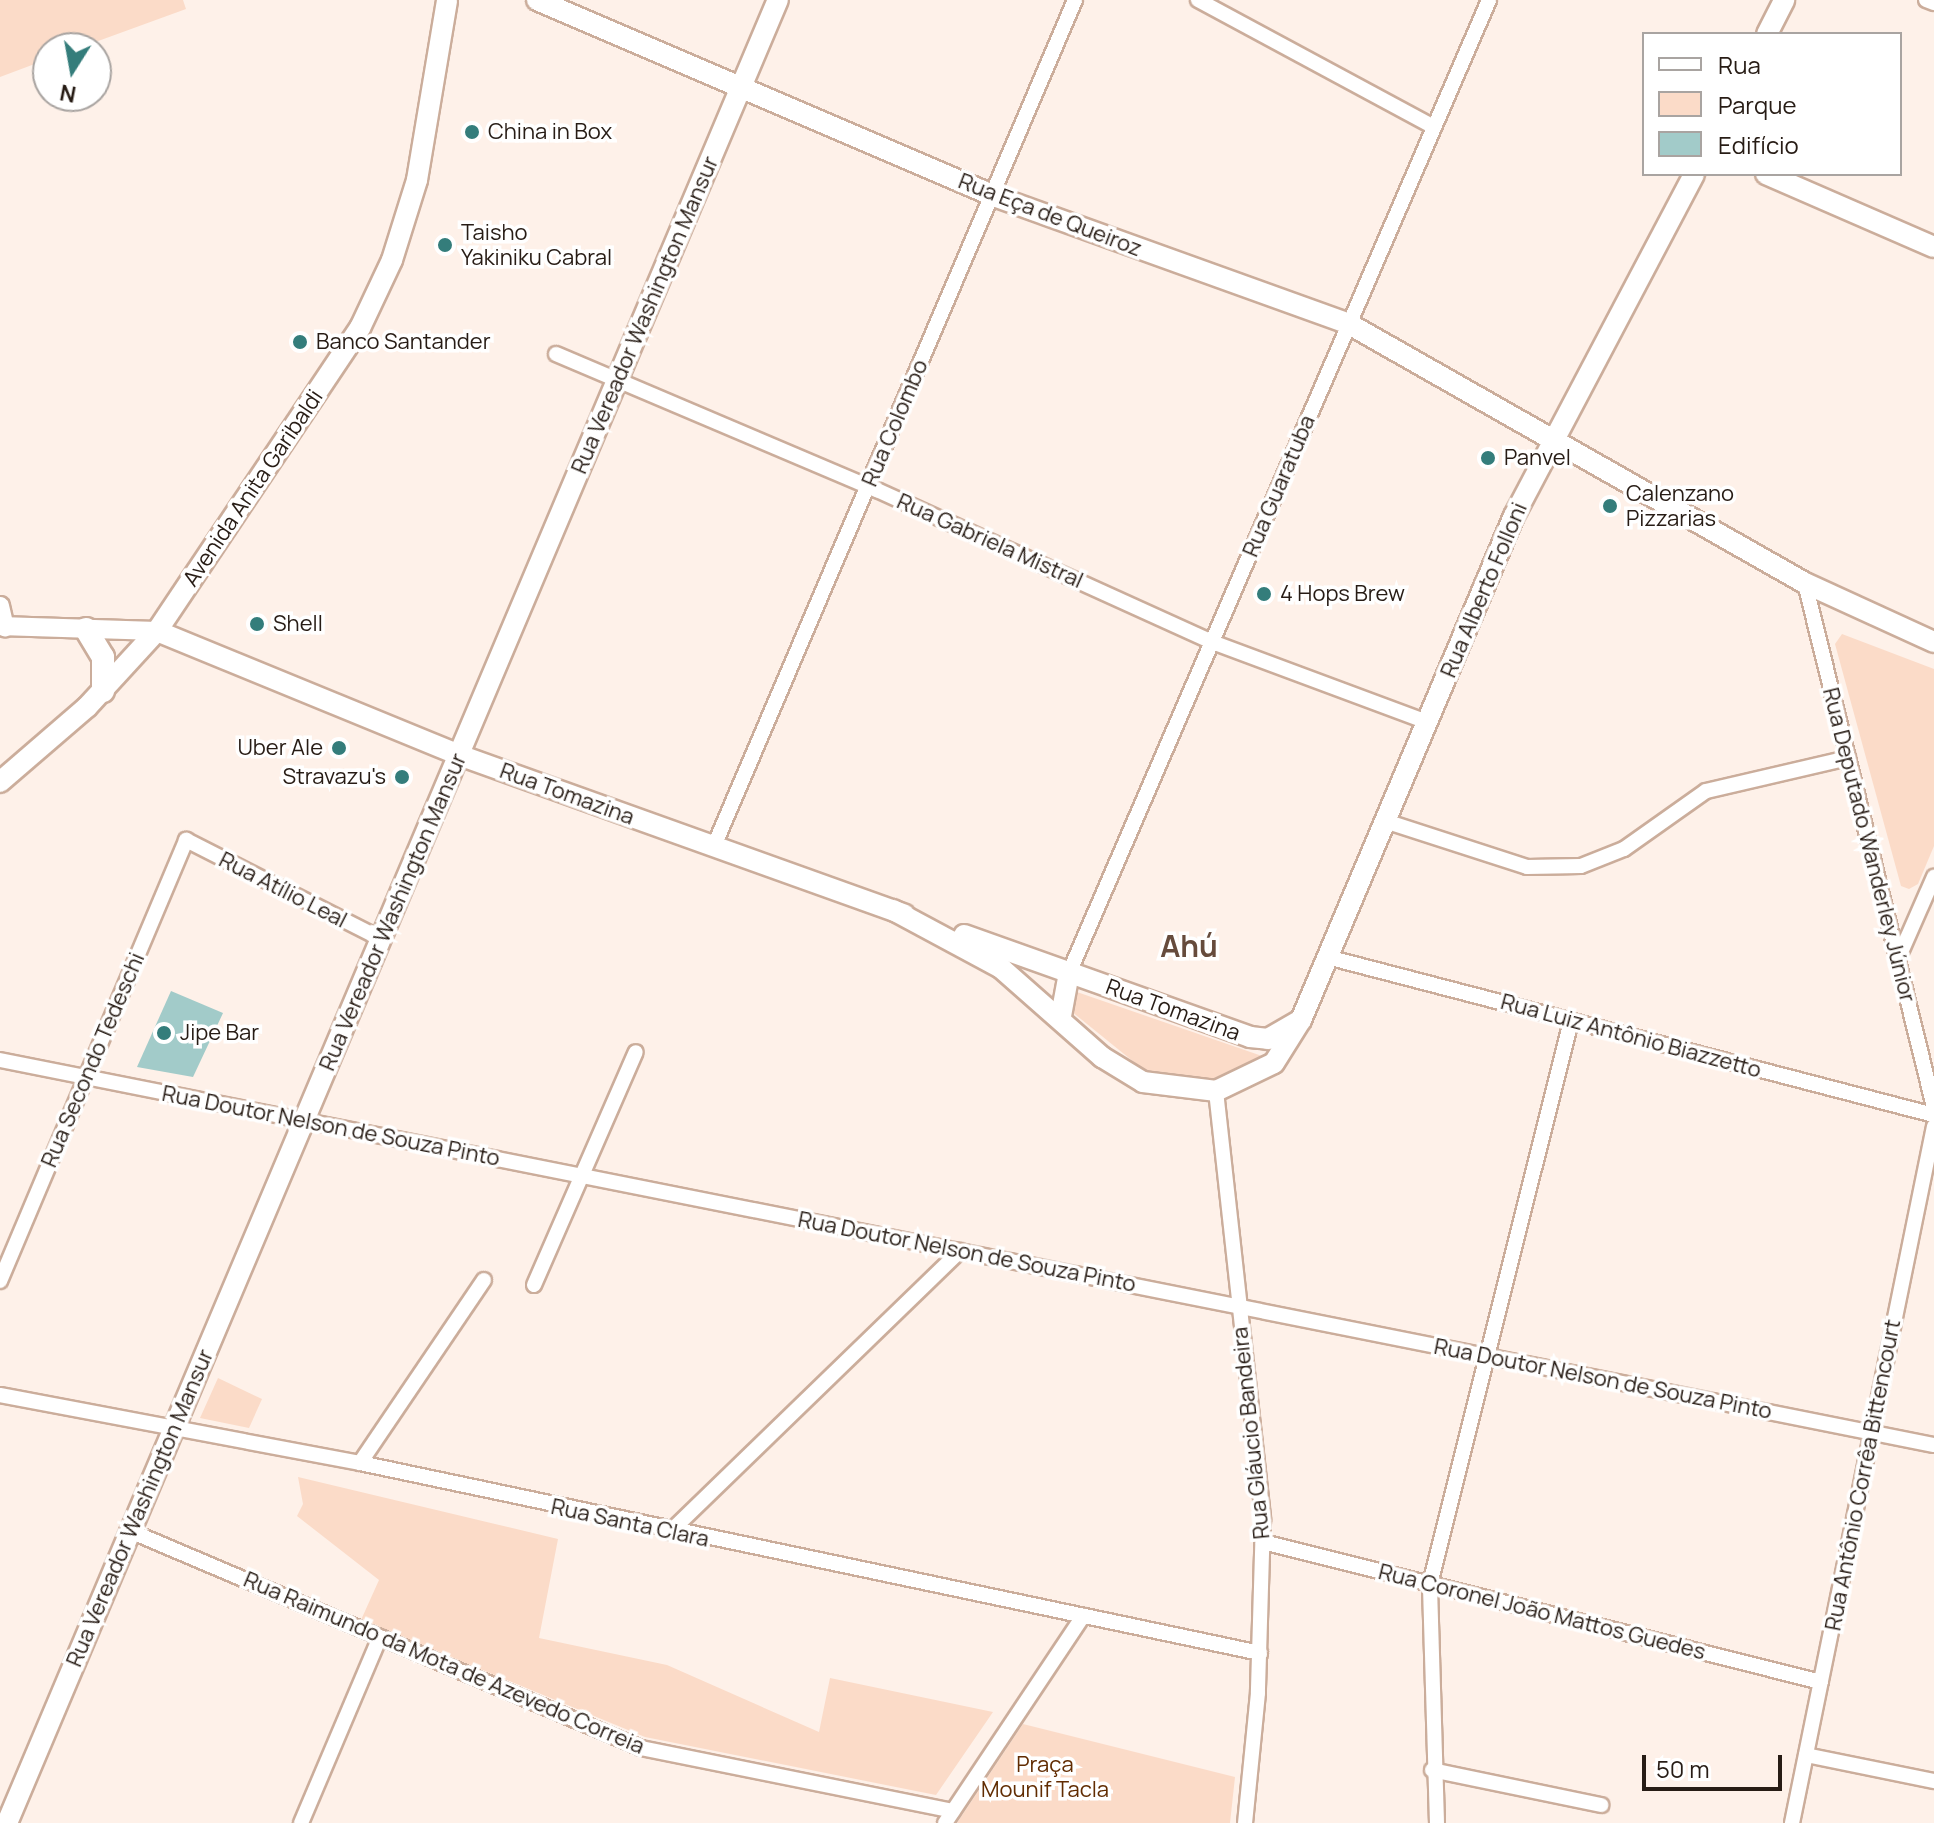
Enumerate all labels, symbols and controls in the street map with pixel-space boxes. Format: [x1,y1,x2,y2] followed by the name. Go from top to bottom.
[32,32,112,112] north arrow
[1642,32,1902,176] legend
[1718,48,1761,81] text: Rua
[57,77,78,110] text: N
[1718,88,1796,121] text: Parque
[488,119,612,145] place label: China in Box
[463,123,481,141] marker: China in Box
[1718,128,1799,161] text: Edifício
[566,152,724,478] street label: Rua Vereador Washington Mansur
[955,168,1145,262] street label: Rua Eça de Queiroz
[461,219,612,270] place label: Taisho Yakiniku Cabral
[436,236,454,254] marker: Taisho Yakiniku Cabral
[316,329,491,355] place label: Banco Santander
[291,333,309,351] marker: Banco Santander
[856,356,934,490] street label: Rua Colombo
[177,385,329,591] street label: Avenida Anita Garibaldi
[1237,411,1321,561] street label: Rua Guaratuba
[1504,445,1571,471] place label: Panvel
[1479,449,1497,467] marker: Panvel
[1626,480,1734,532] place label: Calenzano Pizzarias
[893,488,1087,594] street label: Rua Gabriela Mistral
[1601,497,1619,515] marker: Calenzano Pizzarias
[1435,499,1533,681] street label: Rua Alberto Folloni
[1280,581,1405,607] place label: 4 Hops Brew
[1255,585,1273,603] marker: 4 Hops Brew
[273,611,323,637] place label: Shell
[248,615,266,633] marker: Shell
[1817,685,1921,1005] street label: Rua Deputado Wanderley Júnior
[237,735,323,761] place label: Uber Ale
[330,739,348,757] marker: Uber Ale
[314,749,472,1075] street label: Rua Vereador Washington Mansur
[496,758,638,830] street label: Rua Tomazina
[282,764,386,790] place label: Stravazu's
[393,768,411,786] marker: Stravazu's
[215,846,351,934] street label: Rua Atílio Leal
[1160,928,1218,964] district label: Ahú
[36,949,150,1171] street label: Rua Secondo Tedeschi
[1102,974,1244,1046] street label: Rua Tomazina
[1498,989,1764,1083] street label: Rua Luiz Antônio Biazzetto
[180,1020,259,1046] place label: Jipe Bar
[155,1024,173,1042] marker: Jipe Bar
[160,1080,502,1172] street label: Rua Doutor Nelson de Souza Pinto
[796,1206,1138,1298] street label: Rua Doutor Nelson de Souza Pinto
[1820,1317,1906,1633] street label: Rua Antônio Corrêa Bittencourt
[1227,1326,1275,1540] street label: Rua Gláucio Bandeira
[1432,1333,1774,1425] street label: Rua Doutor Nelson de Souza Pinto
[61,1345,219,1671] street label: Rua Vereador Washington Mansur
[549,1493,711,1553] street label: Rua Santa Clara
[1376,1559,1708,1665] street label: Rua Coronel João Mattos Guedes
[240,1566,648,1760] street label: Rua Raimundo da Mota de Azevedo Correia
[1646,1739,1786,1789] scale bar
[981,1751,1109,1802] park label: Praça Mounif Tacla
[1656,1752,1710,1785] text: 50 m

